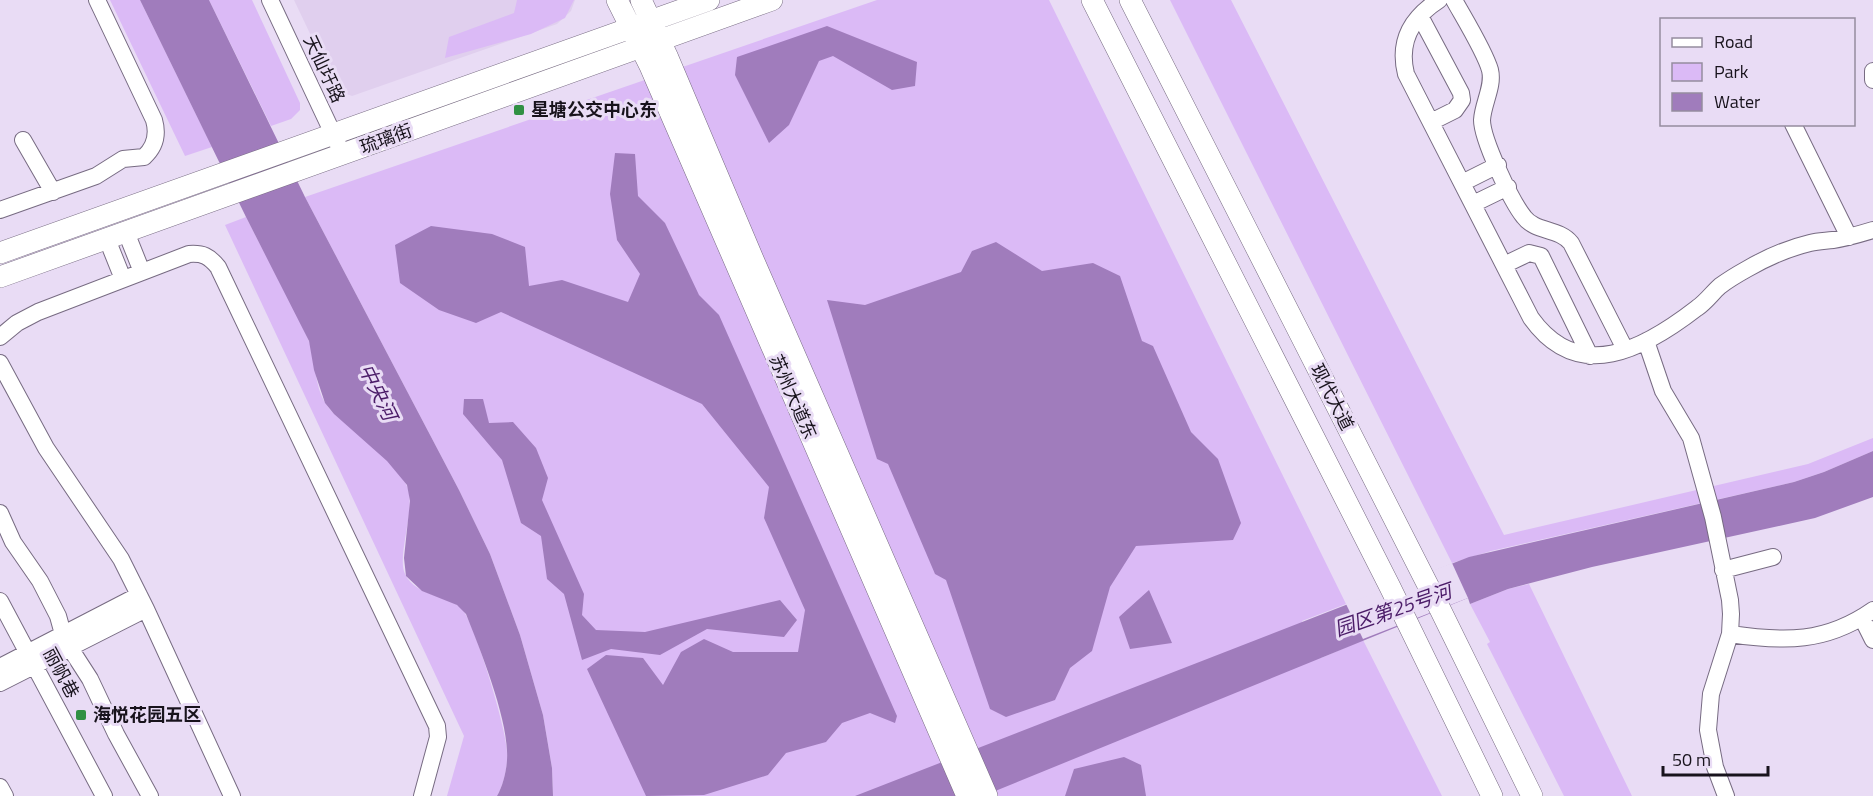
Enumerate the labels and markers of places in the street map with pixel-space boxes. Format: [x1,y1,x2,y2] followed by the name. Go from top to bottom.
[531,96,657,123] place label: 星塘公交中心东
[512,103,526,117] marker: 星塘公交中心东
[93,701,201,728] place label: 海悦花园五区
[74,708,88,722] marker: 海悦花园五区

